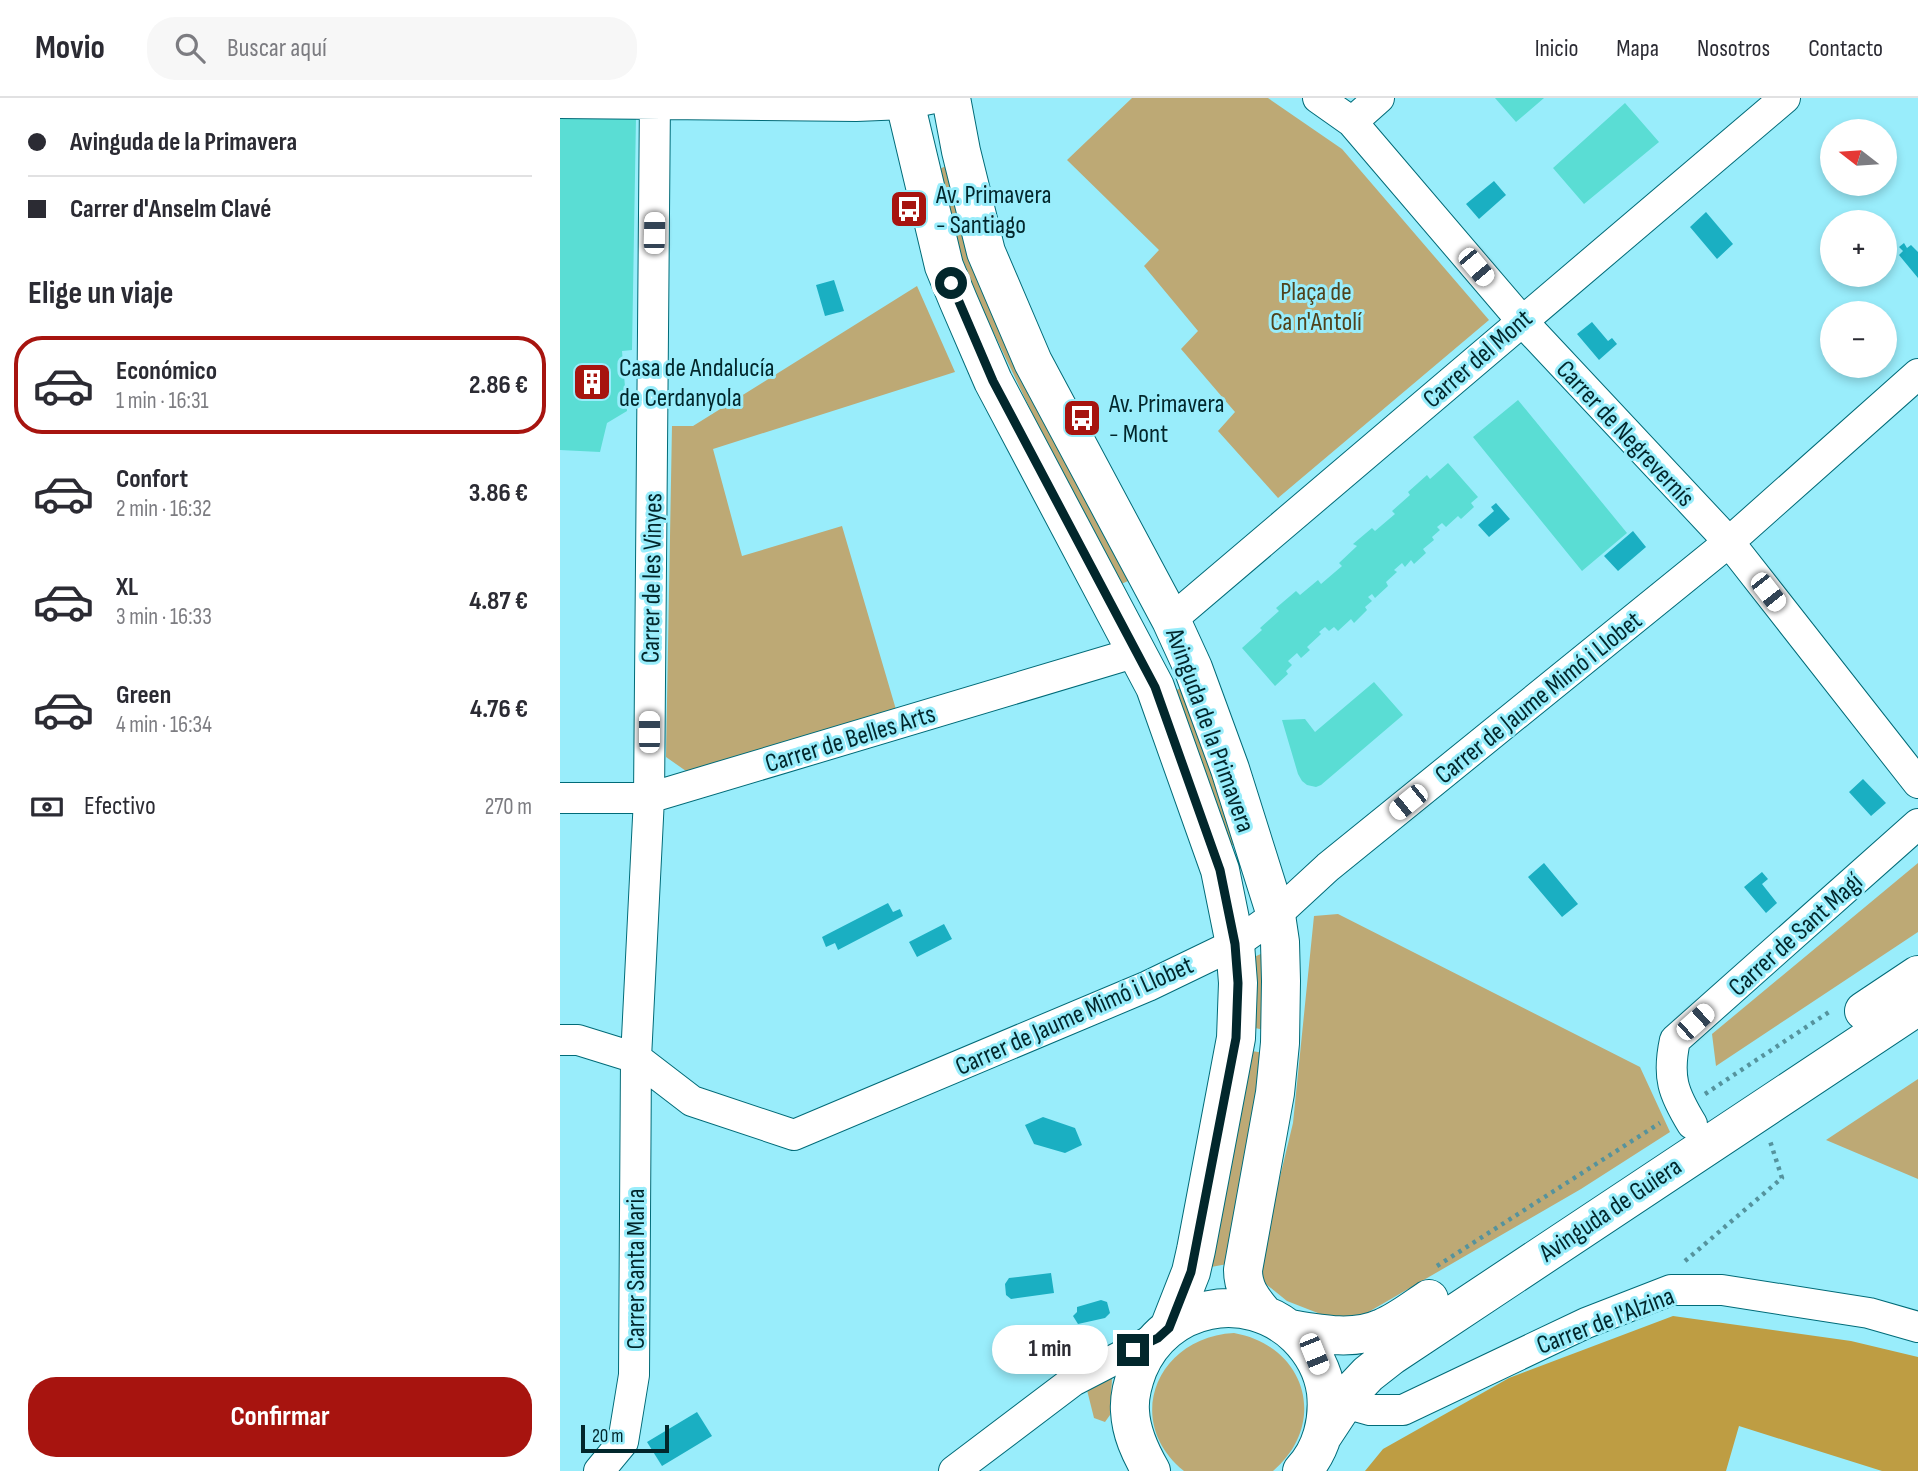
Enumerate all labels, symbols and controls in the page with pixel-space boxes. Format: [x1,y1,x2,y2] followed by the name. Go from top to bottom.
[147,17,637,80] search box
[35,28,105,68] text: Movio
[171,29,209,67] icon: search
[227,33,327,64] text: Buscar aquí
[1535,34,1578,63] text: Inicio
[1616,34,1659,63] text: Mapa
[1697,34,1770,63] text: Nosotros
[1808,34,1883,63] text: Contacto
[1820,119,1897,196] north arrow
[1820,119,1897,378] map controls
[70,127,297,158] text: Avinguda de la Primavera
[935,180,1052,241] place label: Av. Primavera - Santiago
[888,188,930,230] bus stop icon: Av. Primavera - Santiago
[70,194,271,225] text: Carrer d'Anselm Clavé
[1820,210,1897,287] button: +
[644,212,665,254] car
[1455,244,1498,290] car
[935,267,967,299] route start
[28,274,173,313] text: Elige un viaje
[1270,277,1362,338] park label: Plaça de Ca n'Antolí
[1820,301,1897,378] button: −
[1417,303,1539,415] street label: Carrer del Mont
[619,353,775,414] place label: Casa de Andalucía de Cerdanyola
[32,354,95,417] icon: car
[1549,354,1701,514] street label: Carrer de Negrevernís
[116,356,217,387] text: Económico
[571,361,613,403] building icon: Casa de Andalucía de Cerdanyola
[469,370,528,401] text: 2.86 €
[116,387,209,415] text: 1 min · 16:31
[1108,389,1225,450] place label: Av. Primavera - Mont
[1061,397,1103,439] bus stop icon: Av. Primavera - Mont
[32,462,95,525] icon: car
[116,464,188,495] text: Confort
[469,478,528,509] text: 3.86 €
[636,493,669,663] street label: Carrer de les Vinyes
[116,495,212,523] text: 2 min · 16:32
[1747,569,1790,615] car
[32,570,95,633] icon: car
[116,572,138,603] text: XL
[469,586,528,617] text: 4.87 €
[116,603,212,631] text: 3 min · 16:33
[1429,605,1649,791] street label: Carrer de Jaume Mimó i Llobet
[1158,623,1261,837] street label: Avinguda de la Primavera
[32,678,95,741] icon: car
[116,680,171,711] text: Green
[470,694,528,725] text: 4.76 €
[762,699,939,780] street label: Carrer de Belles Arts
[116,711,212,739] text: 4 min · 16:34
[639,711,660,753] car
[1386,781,1431,823] car
[28,788,66,826] icon: cash
[84,791,156,822] text: Efectivo
[485,793,532,821] text: 270 m
[1723,867,1869,1003] street label: Carrer de Sant Magí
[951,950,1198,1083] street label: Carrer de Jaume Mimó i Llobet
[1673,1000,1718,1044] car
[1533,1151,1688,1270] street label: Avinguda de Guiera
[621,1189,652,1349] street label: Carrer Santa Maria
[1532,1281,1679,1362] street label: Carrer de l'Alzina
[993,1326,1108,1374] callout: 1 min
[1297,1331,1332,1377] car
[1117,1334,1149,1366] route end
[1029,1335,1071,1363] text: 1 min
[28,1377,532,1457] button: Confirmar
[581,1422,668,1454] scale bar
[592,1425,624,1448] text: 20 m

